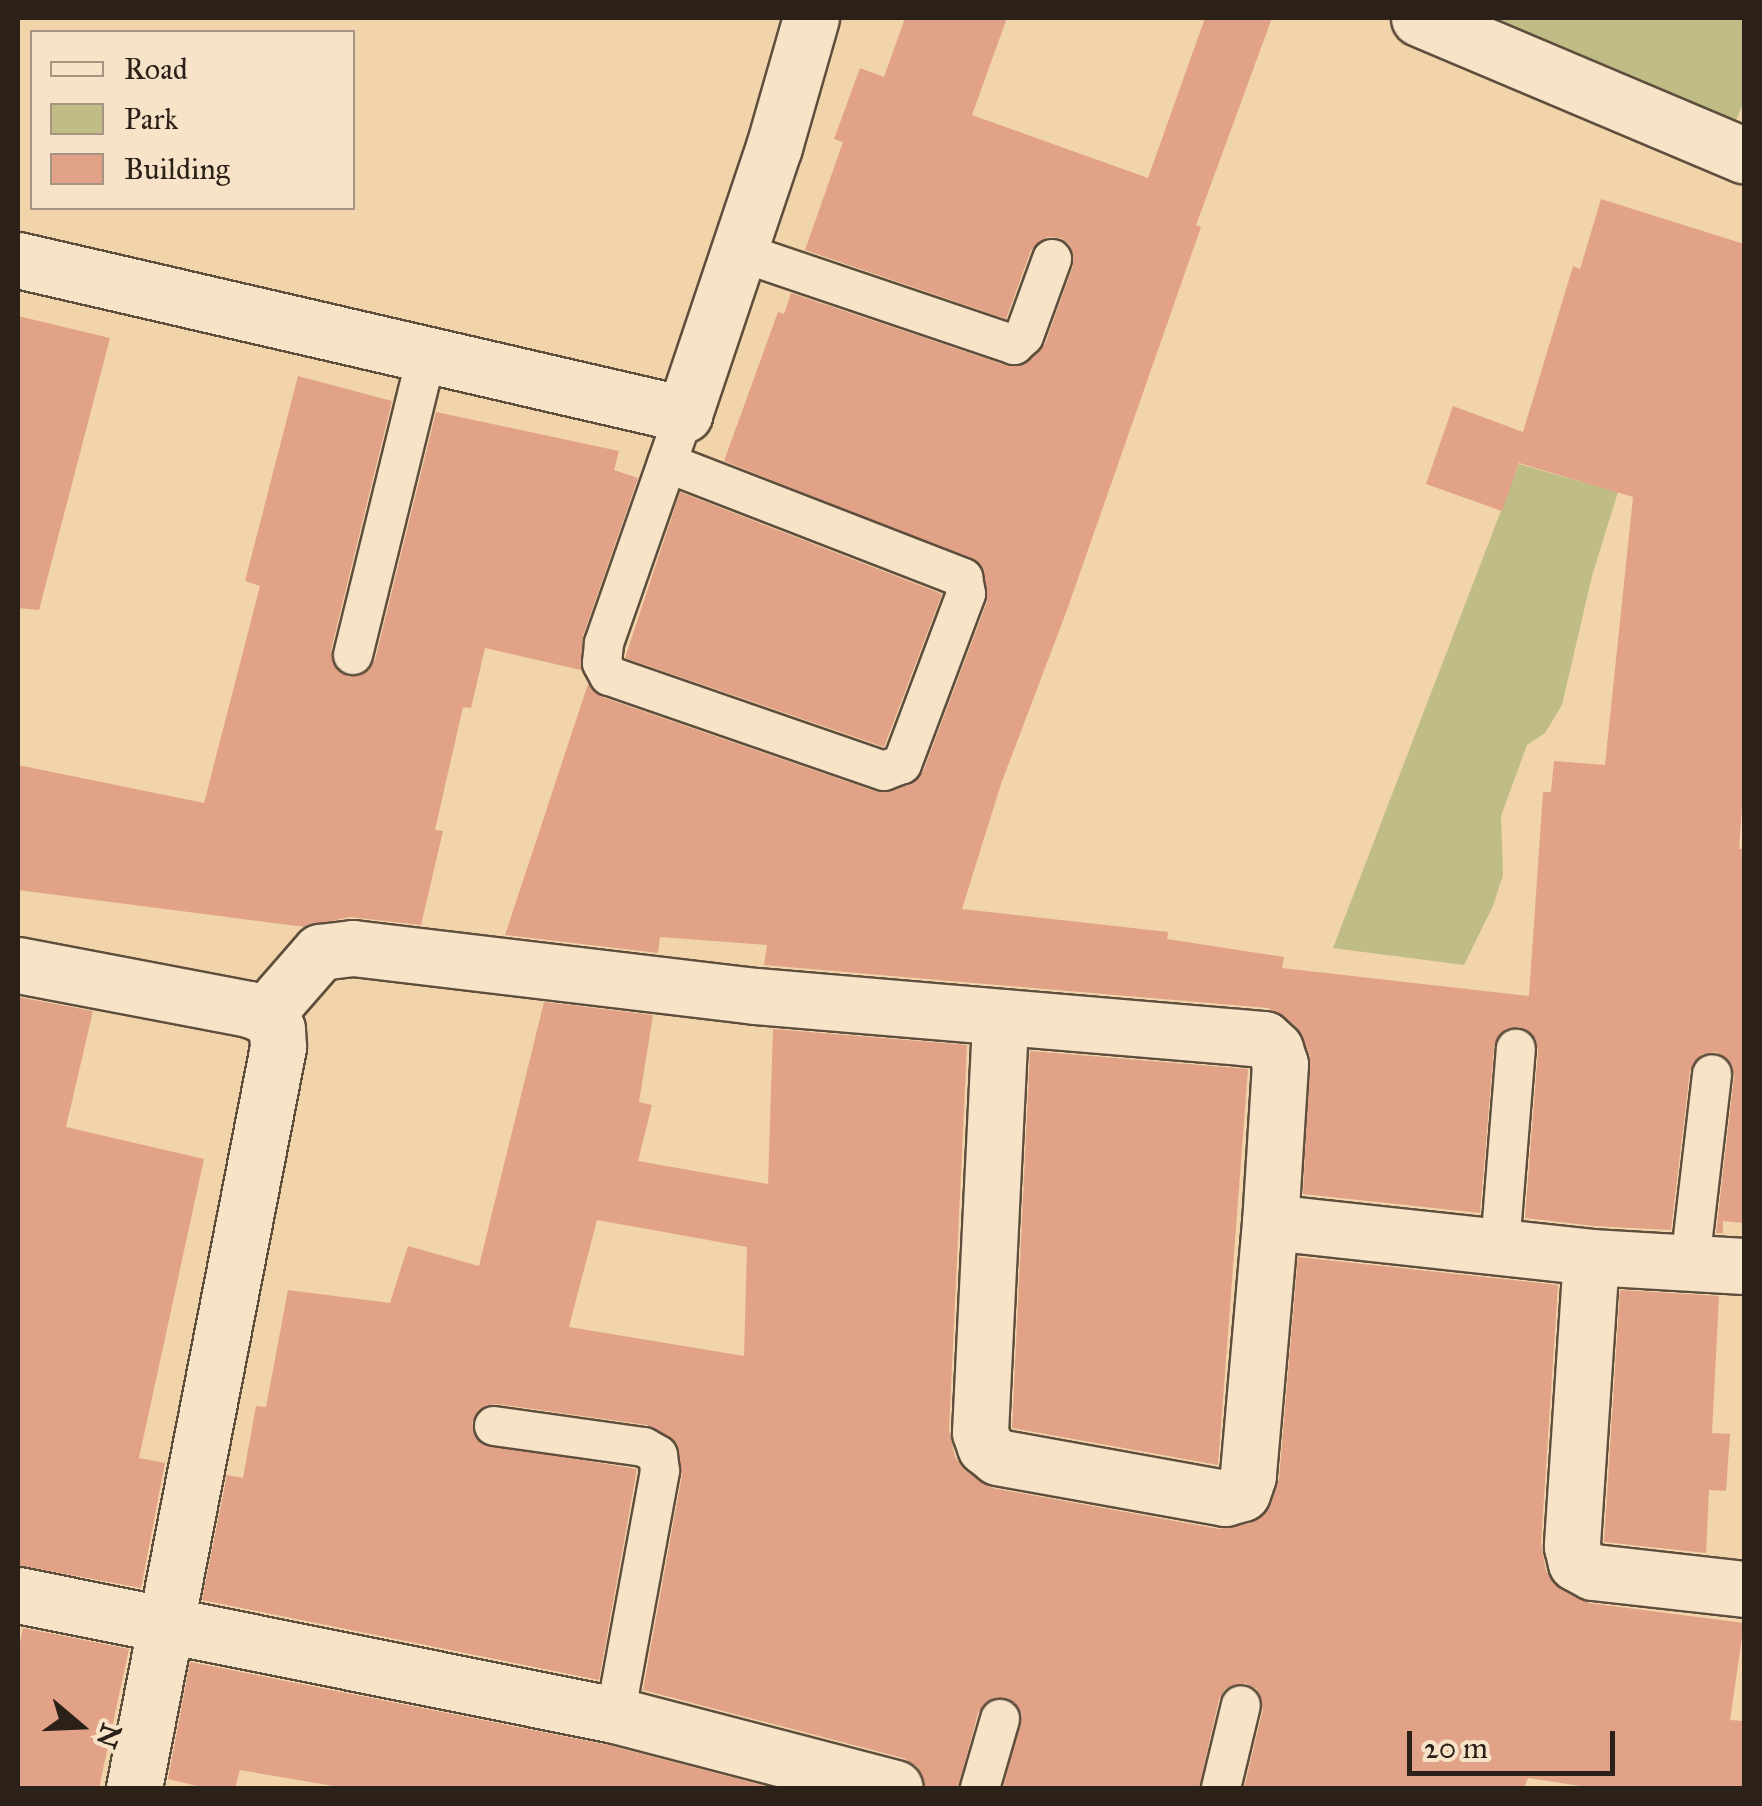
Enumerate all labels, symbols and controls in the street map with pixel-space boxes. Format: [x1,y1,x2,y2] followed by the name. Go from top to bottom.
[30,30,355,210] legend
[124,51,188,87] text: Road
[124,101,178,137] text: Park
[124,151,230,187] text: Building
[30,1676,130,1776] north arrow
[1412,1711,1620,1773] scale bar
[88,1719,129,1753] text: N
[1424,1730,1488,1766] text: 20 m

